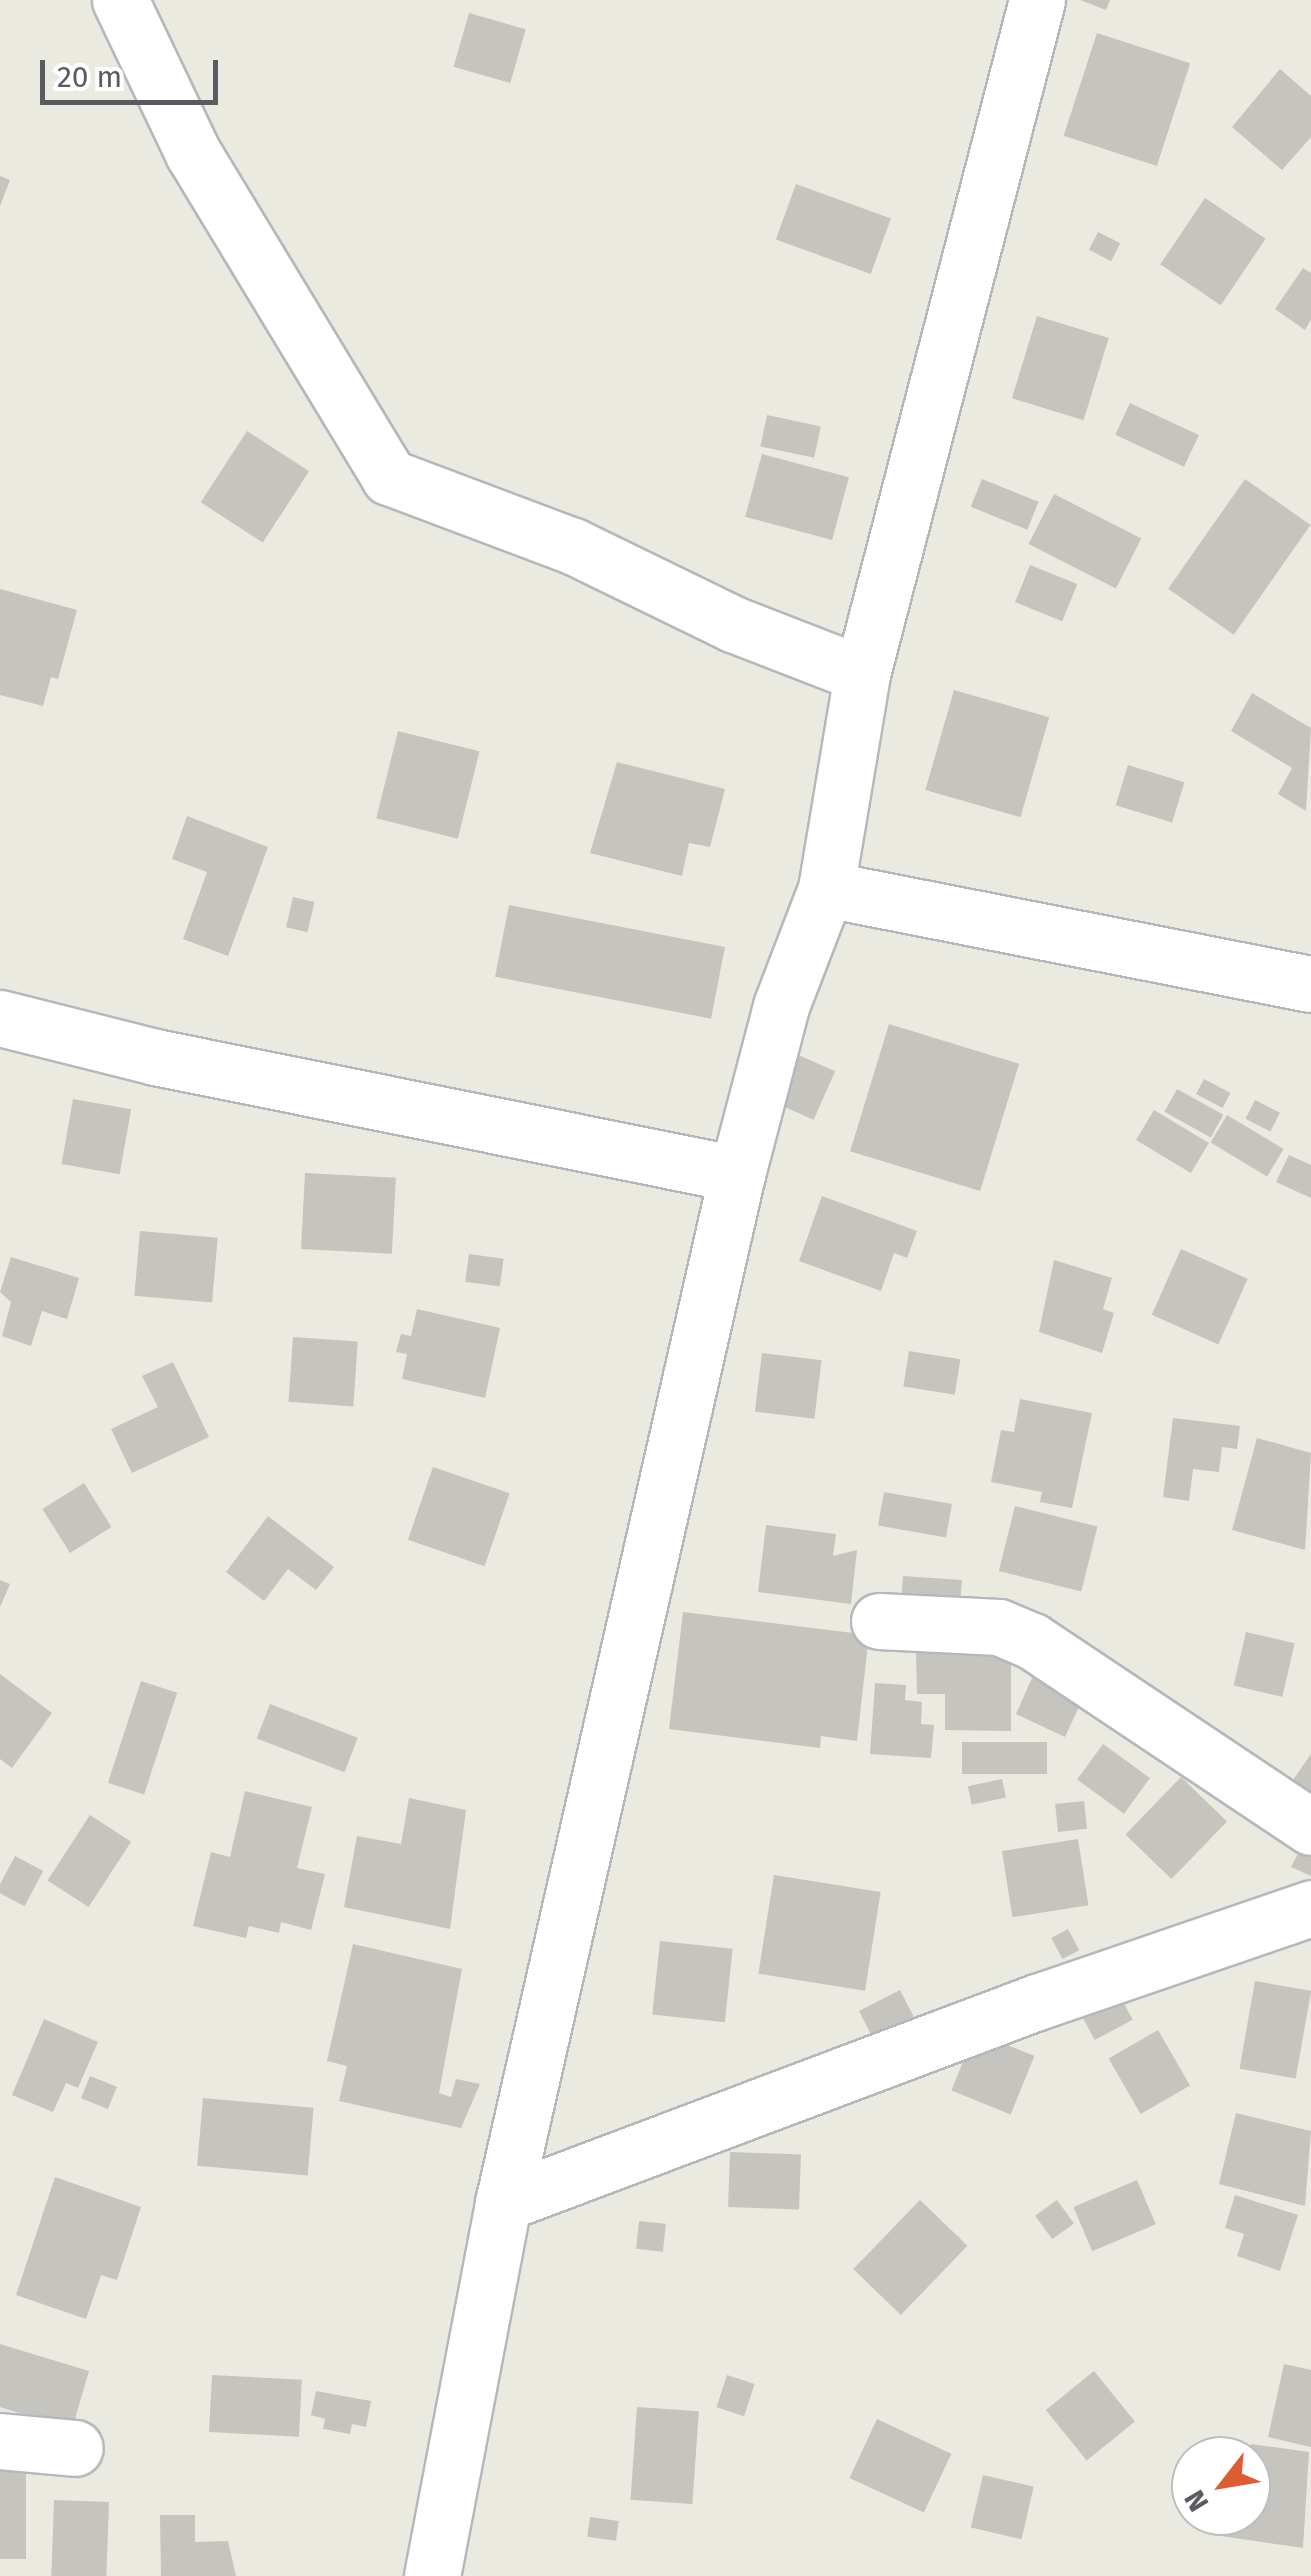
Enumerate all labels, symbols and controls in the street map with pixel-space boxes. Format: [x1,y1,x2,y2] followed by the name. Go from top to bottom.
[45,40,222,102] scale bar
[57,59,122,95] text: 20 m
[1171,2436,1271,2536] north arrow
[1178,2484,1216,2517] text: N

